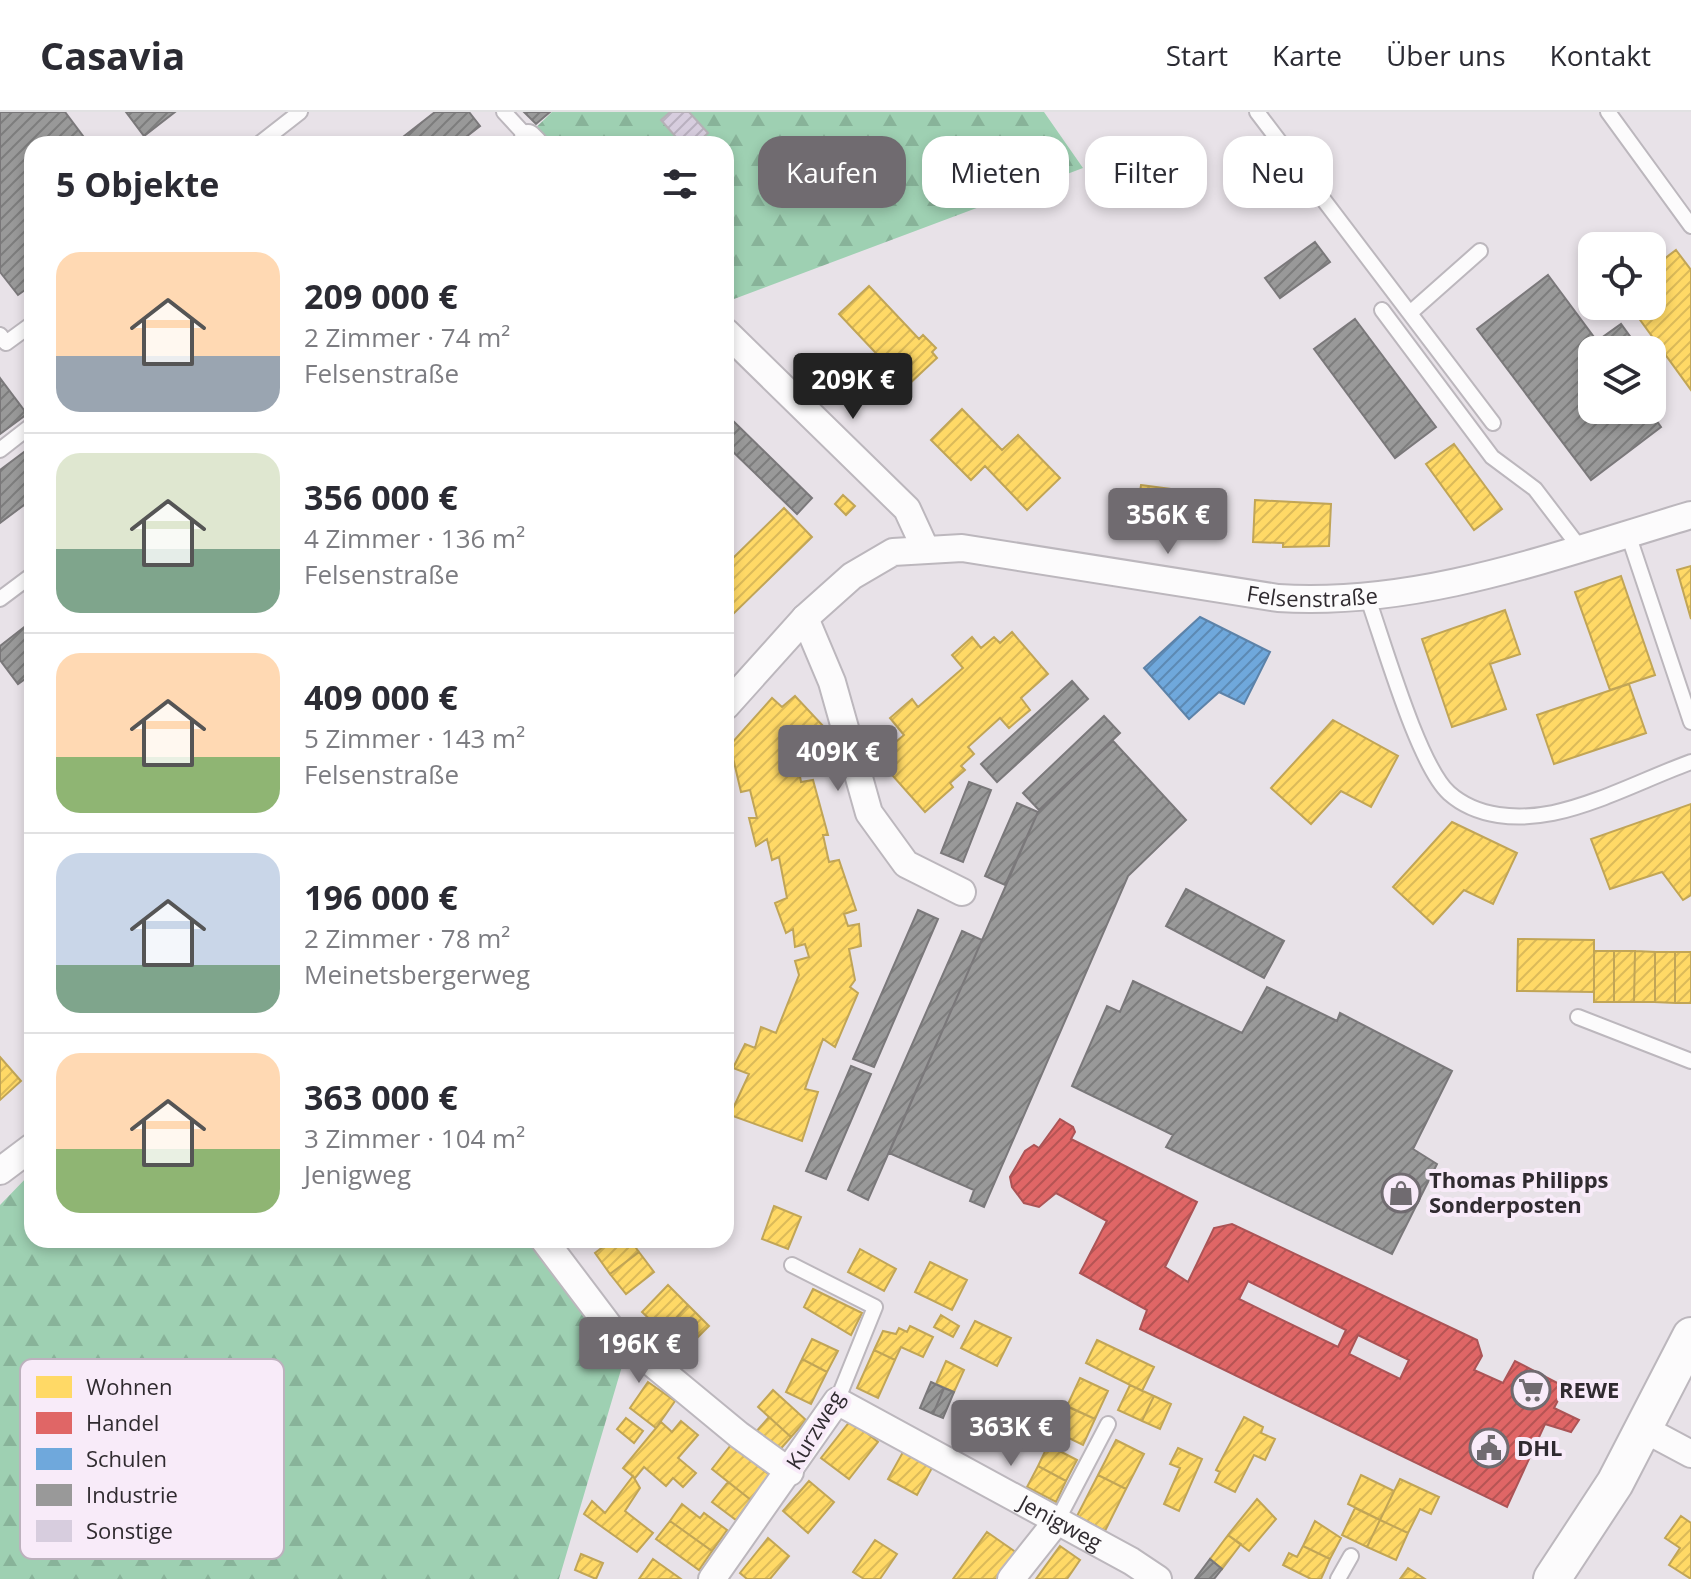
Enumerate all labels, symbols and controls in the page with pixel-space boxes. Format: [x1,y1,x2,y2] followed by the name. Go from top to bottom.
[40,29,185,81] text: Casavia
[1166,36,1228,74] text: Start
[1272,36,1342,74] text: Karte
[1386,36,1506,74] text: Über uns
[1550,36,1651,74] text: Kontakt
[758,136,906,208] chip: Kaufen
[922,136,1069,208] chip: Mieten
[1085,136,1207,208] chip: Filter
[1223,136,1333,208] chip: Neu
[56,161,219,207] text: 5 Objekte
[658,162,702,206] icon: filters
[1578,232,1666,424] map controls
[1578,232,1666,320] button: locate
[304,273,458,319] text: 209 000 €
[120,284,216,380] icon: home
[304,319,510,355] text: 2 Zimmer · 74 m²
[1578,336,1666,424] button: layers
[788,353,918,421] pin: 209K €
[304,355,459,391] text: Felsenstraße
[811,361,895,397] text: 209K €
[304,474,458,520] text: 356 000 €
[120,485,216,581] icon: home
[1103,488,1233,556] pin: 356K €
[1126,496,1210,532] text: 356K €
[304,520,525,556] text: 4 Zimmer · 136 m²
[304,556,459,592] text: Felsenstraße
[1245,577,1379,613] street label: Felsenstraße
[304,674,458,720] text: 409 000 €
[120,685,216,781] icon: home
[304,720,525,756] text: 5 Zimmer · 143 m²
[773,725,903,793] pin: 409K €
[796,733,880,769] text: 409K €
[304,756,459,792] text: Felsenstraße
[304,874,458,920] text: 196 000 €
[120,885,216,981] icon: home
[304,920,510,956] text: 2 Zimmer · 78 m²
[304,956,530,992] text: Meinetsbergerweg
[304,1074,458,1120] text: 363 000 €
[120,1085,216,1181] icon: home
[304,1120,525,1156] text: 3 Zimmer · 104 m²
[304,1156,411,1192] text: Jenigweg
[1429,1164,1609,1219] place label: Thomas Philipps Sonderposten
[1380,1172,1422,1214] shop icon: Thomas Philipps Sonderposten
[574,1317,704,1385] pin: 196K €
[597,1325,681,1361] text: 196K €
[20,1359,284,1559] legend
[1510,1369,1552,1411] supermarket icon: REWE
[86,1371,172,1401] text: Wohnen
[1559,1374,1619,1404] place label: REWE
[778,1384,850,1475] street label: Kurzweg
[946,1400,1076,1468] pin: 363K €
[86,1407,159,1437] text: Handel
[969,1408,1053,1444] text: 363K €
[1468,1427,1510,1469] public building icon: DHL
[1517,1432,1563,1462] place label: DHL
[86,1443,167,1473] text: Schulen
[86,1479,178,1509] text: Industrie
[1012,1486,1108,1557] street label: Jenigweg
[86,1515,173,1545] text: Sonstige

